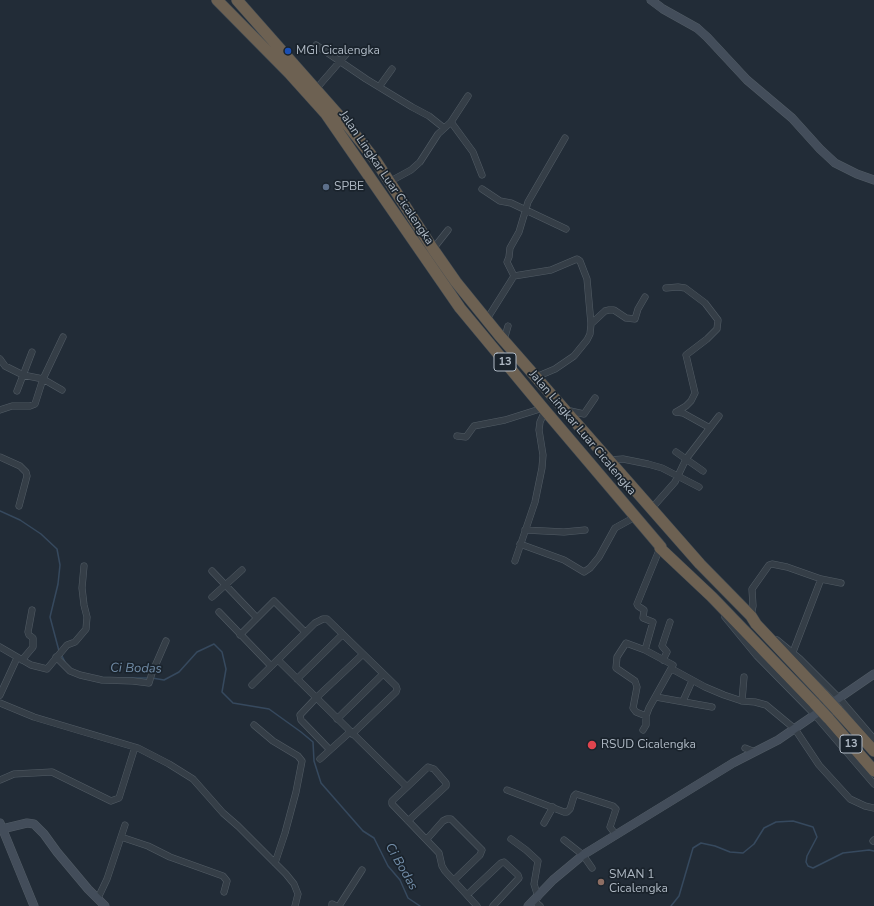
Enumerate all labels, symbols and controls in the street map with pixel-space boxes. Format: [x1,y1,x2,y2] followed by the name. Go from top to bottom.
[296,44,380,58] place label: MGI Cicalengka
[283,46,293,56] marker: MGI Cicalengka
[336,108,436,248] street label: Jalan Lingkar Luar Cicalengka
[334,180,364,194] place label: SPBE
[321,182,331,192] marker: SPBE
[494,353,516,371] road number: 13
[526,368,638,498] street label: Jalan Lingkar Luar Cicalengka
[110,661,162,677] water label: Ci Bodas
[840,735,862,753] road number: 13
[601,738,696,752] place label: RSUD Cicalengka
[586,739,598,751] marker: RSUD Cicalengka
[381,841,421,893] water label: Ci Bodas
[609,868,668,896] place label: SMAN 1 Cicalengka
[596,877,606,887] marker: SMAN 1 Cicalengka

